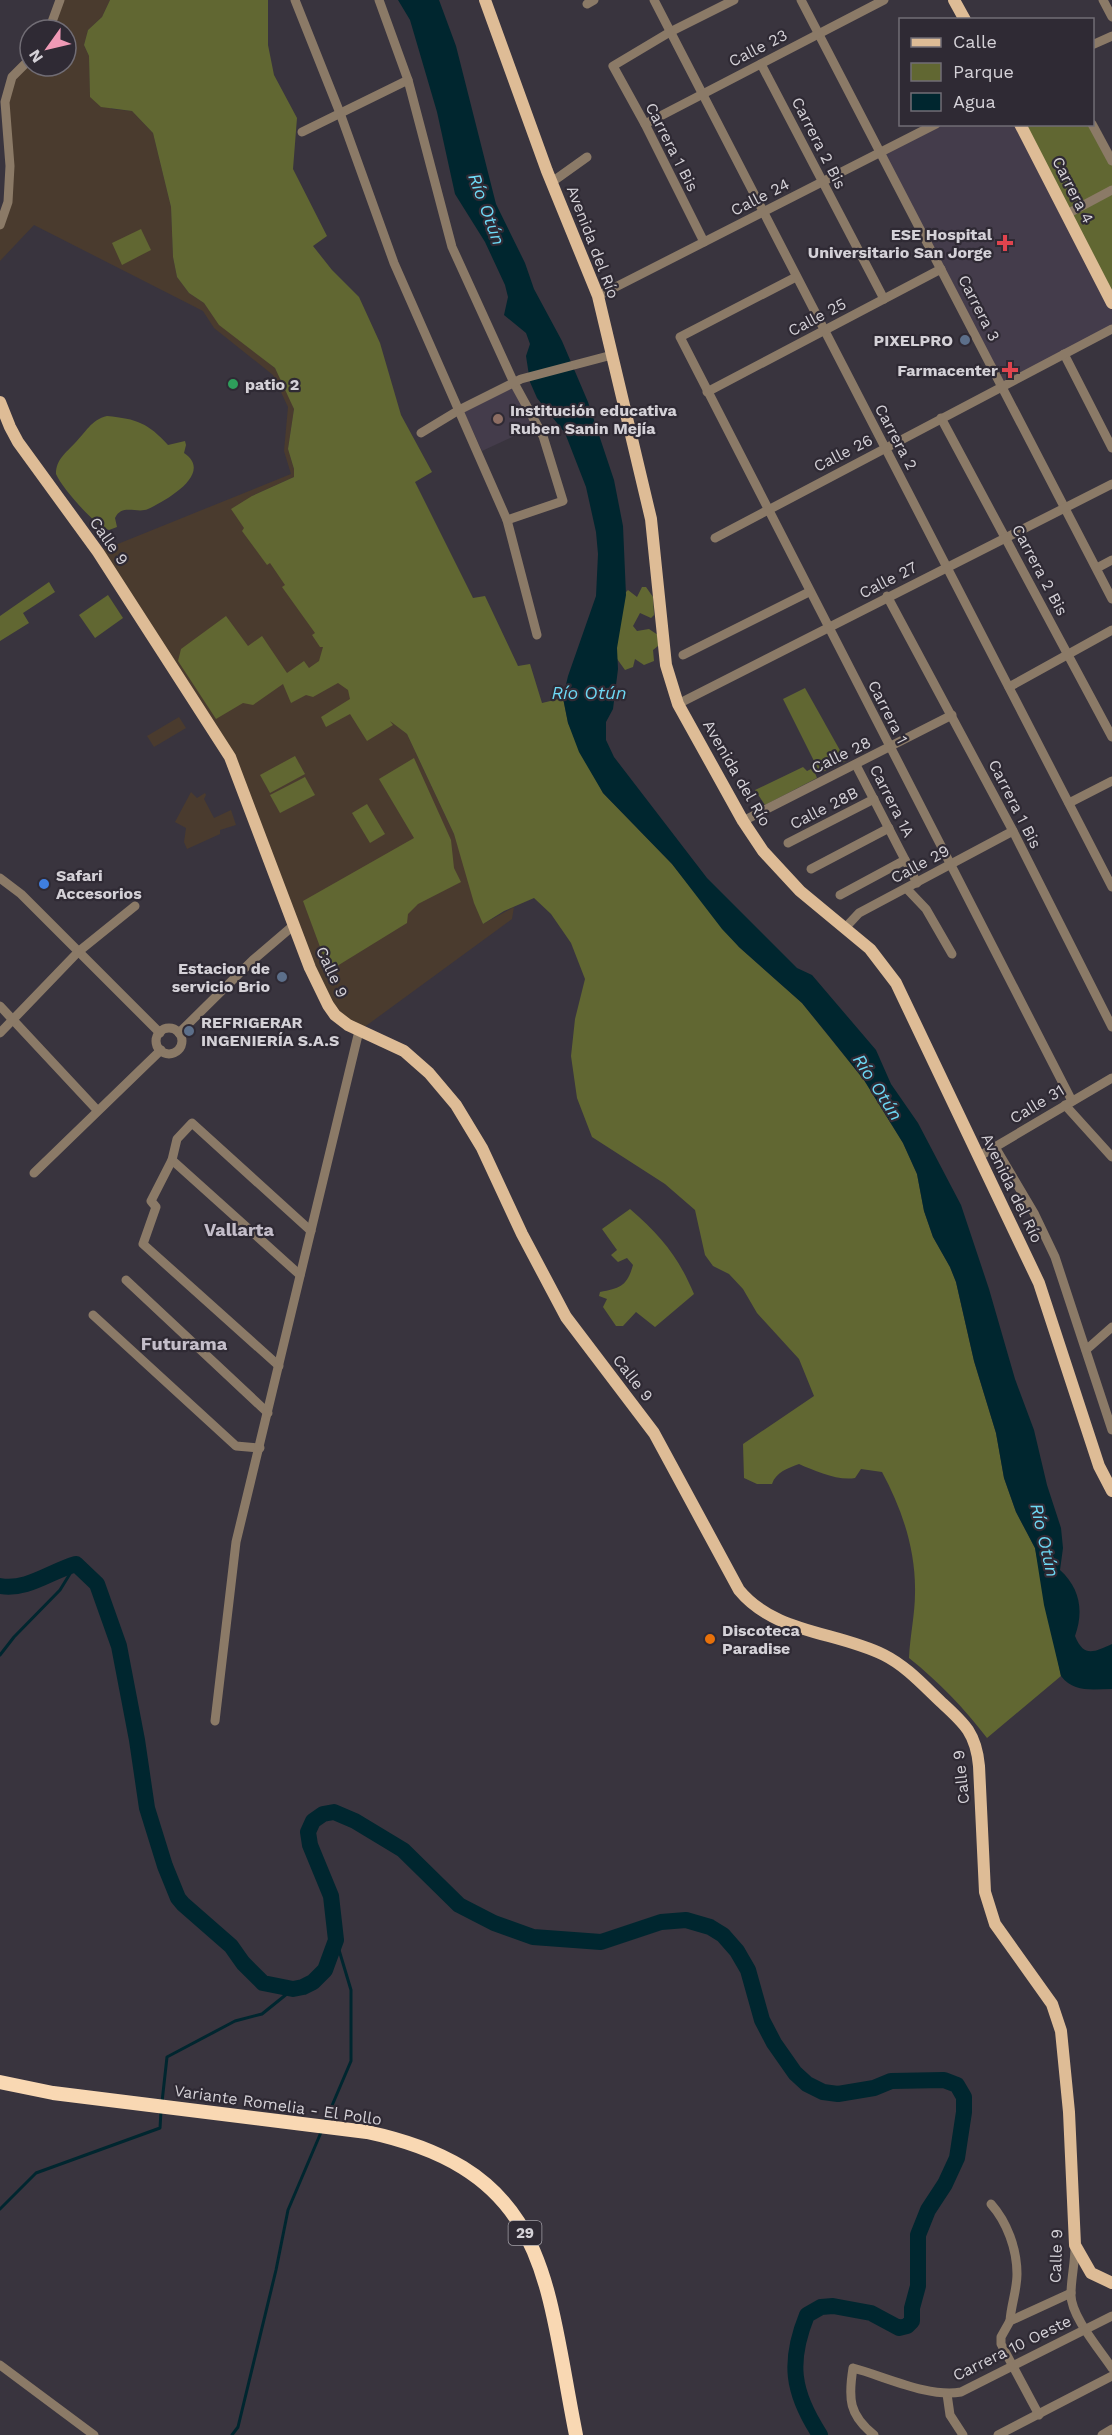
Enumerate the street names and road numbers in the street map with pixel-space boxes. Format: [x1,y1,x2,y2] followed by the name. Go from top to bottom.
[726,25,790,71] street label: Calle 23
[788,94,850,192] street label: Carrera 2 Bis
[642,99,702,195] street label: Carrera 1 Bis
[1048,153,1098,227] street label: Carrera 4
[728,174,793,220] street label: Calle 24
[563,183,623,301] street label: Avenida del Río
[954,272,1004,344] street label: Carrera 3
[785,294,849,340] street label: Calle 25
[871,401,921,473] street label: Carrera 2
[810,430,876,476] street label: Calle 26
[86,513,132,569] street label: Calle 9
[1008,521,1072,619] street label: Carrera 2 Bis
[856,557,920,603] street label: Calle 27
[864,677,912,747] street label: Carrera 1
[699,717,775,829] street label: Avenida del Río
[808,732,874,778] street label: Calle 28
[985,756,1045,852] street label: Carrera 1 Bis
[866,761,919,841] street label: Carrera 1A
[787,783,861,833] street label: Calle 28B
[887,841,953,887] street label: Calle 29
[312,943,352,1001] street label: Calle 9
[1006,1080,1068,1128] street label: Calle 31
[977,1130,1047,1246] street label: Avenida del Río
[609,1351,657,1405] street label: Calle 9
[949,1749,973,1805] street label: Calle 9
[173,2081,383,2129] street label: Variante Romelia - El Pollo
[508,2221,542,2245] road number: 29
[1046,2228,1066,2284] street label: Calle 9
[950,2311,1074,2385] street label: Carrera 10 Oeste

